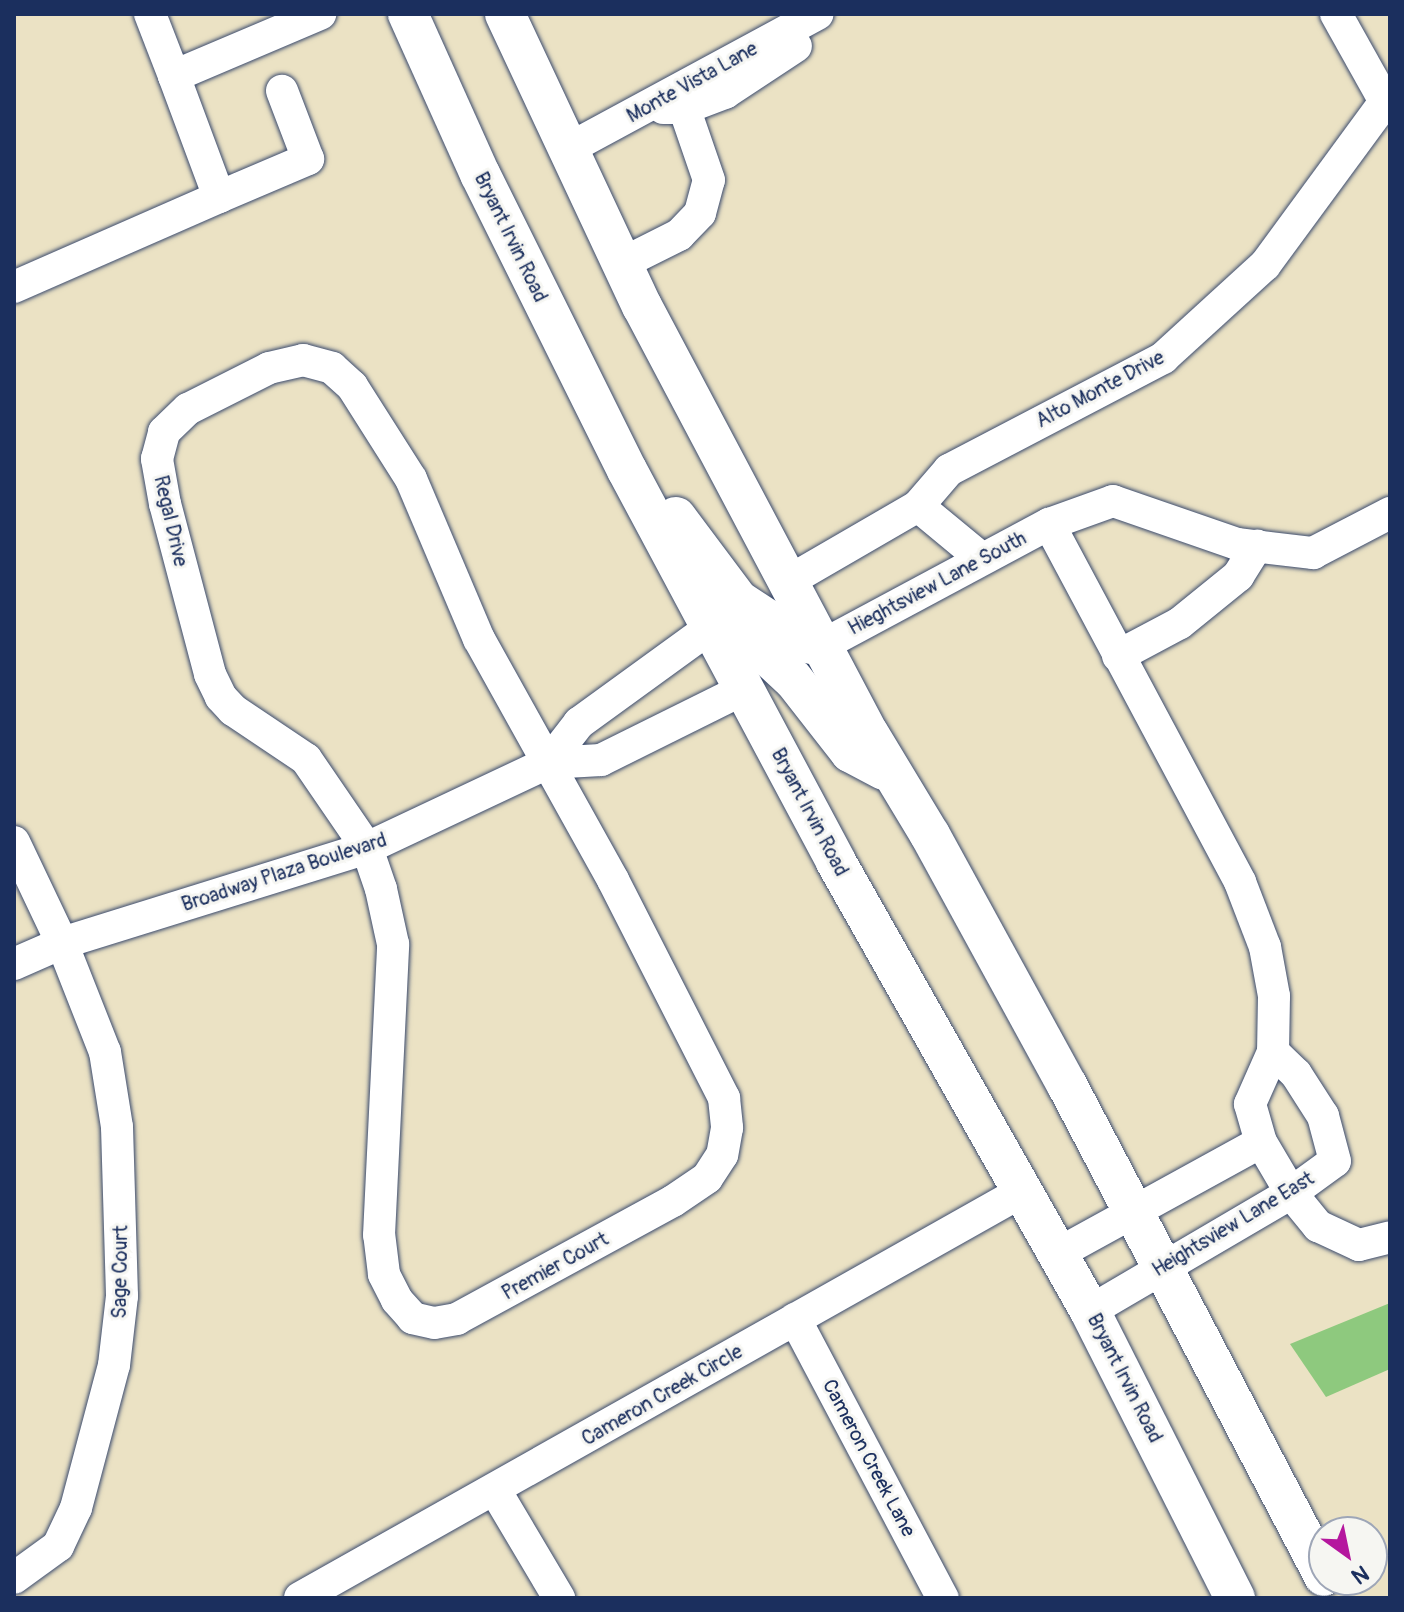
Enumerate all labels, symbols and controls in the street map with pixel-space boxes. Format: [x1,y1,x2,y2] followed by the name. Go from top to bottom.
[622,36,762,128] street label: Monte Vista Lane
[469,168,553,306] street label: Bryant Irvin Road
[1032,345,1168,433] street label: Alto Monte Drive
[149,473,193,569] street label: Regal Drive
[844,526,1030,640] street label: Hieghtsview Lane South
[766,744,854,880] street label: Bryant Irvin Road
[178,827,390,917] street label: Broadway Plaza Boulevard
[1148,1166,1318,1282] street label: Heightsview Lane East
[107,1225,133,1319] street label: Sage Court
[498,1227,612,1305] street label: Premier Court
[1082,1310,1168,1446] street label: Bryant Irvin Road
[577,1339,747,1451] street label: Cameron Creek Circle
[817,1375,921,1541] street label: Cameron Creek Lane
[1308,1516,1388,1596] north arrow
[1346,1559,1374,1590] text: N

